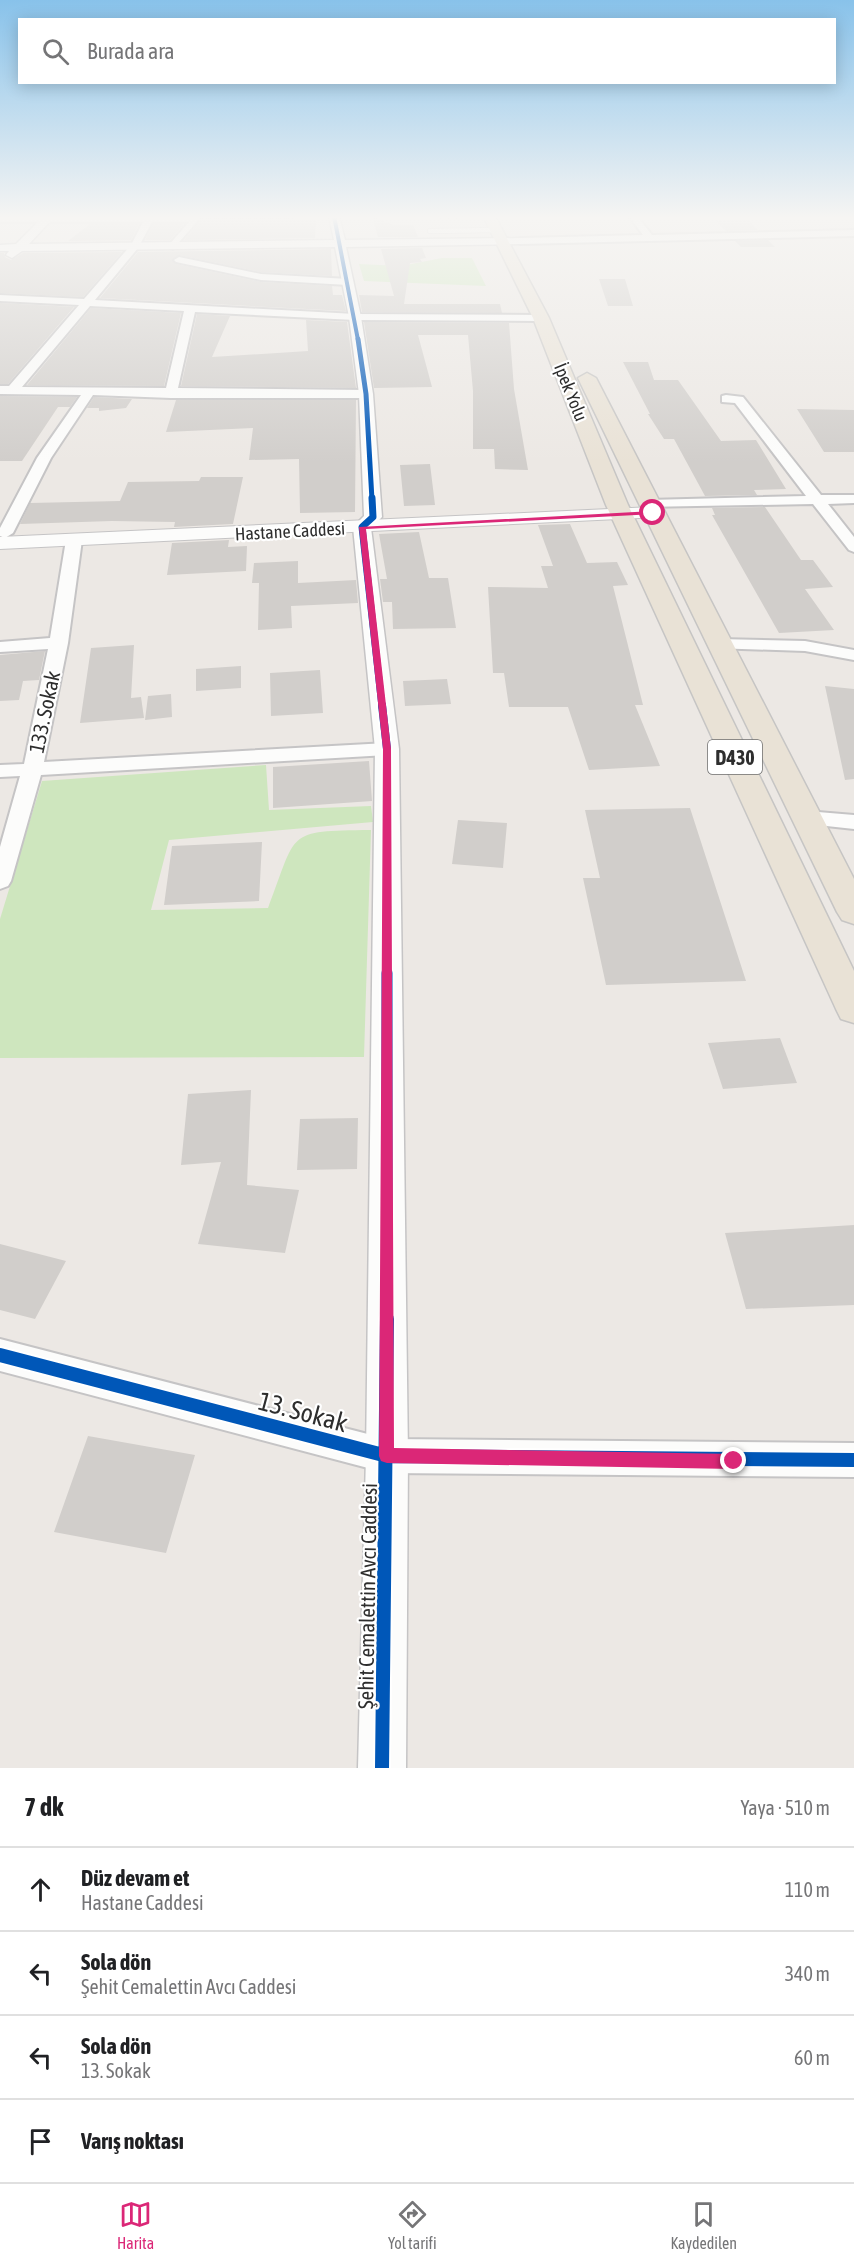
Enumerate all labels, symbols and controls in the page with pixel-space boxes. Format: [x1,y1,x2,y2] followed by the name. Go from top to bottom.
[18,18,836,84] search box
[39,35,72,68] icon: search
[87,38,175,64] text: Burada ara
[550,360,592,424] street label: İpek Yolu
[639,499,665,525] route start
[234,518,346,544] street label: Hastane Caddesi
[24,669,64,755] street label: 133. Sokak
[708,740,762,774] road number: D430
[255,1386,351,1438] street label: 13. Sokak
[720,1447,746,1473] route end
[353,1483,381,1709] street label: Şehit Cemalettin Avcı Caddesi
[24,1792,64,1822] text: 7 dk
[741,1796,830,1819] text: Yaya · 510 m
[81,1865,189,1891] text: Düz devam et
[24,1873,57,1906] icon: ahead
[785,1878,830,1901] text: 110 m
[81,1891,204,1914] text: Hastane Caddesi
[81,1949,151,1975] text: Sola dön
[24,1957,57,1990] icon: left
[785,1962,830,1985] text: 340 m
[81,1975,296,1998] text: Şehit Cemalettin Avcı Caddesi
[81,2033,151,2059] text: Sola dön
[24,2041,57,2074] icon: left
[794,2046,830,2069] text: 60 m
[81,2059,151,2082] text: 13. Sokak
[24,2125,57,2158] icon: arrive
[81,2128,184,2154] text: Varış noktası
[117,2198,154,2252] tab: Harita
[388,2198,437,2252] tab: Yol tarifi
[671,2198,737,2252] tab: Kaydedilen

